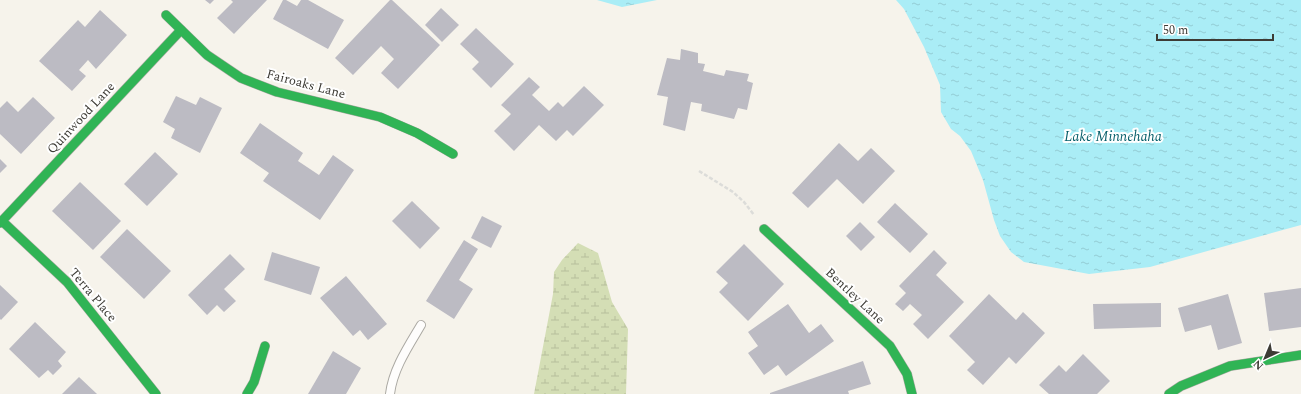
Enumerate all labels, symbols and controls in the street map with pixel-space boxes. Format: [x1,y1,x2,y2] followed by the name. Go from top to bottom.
[1157,16,1273,42] scale bar
[1163,21,1188,40] text: 50 m
[264,64,348,104] street label: Fairoaks Lane
[42,77,120,159] street label: Quinwood Lane
[1064,126,1162,147] water label: Lake Minnehaha
[64,263,122,327] street label: Terra Place
[821,263,889,329] street label: Bentley Lane
[1245,338,1285,378] north arrow
[1249,356,1268,374] text: N

